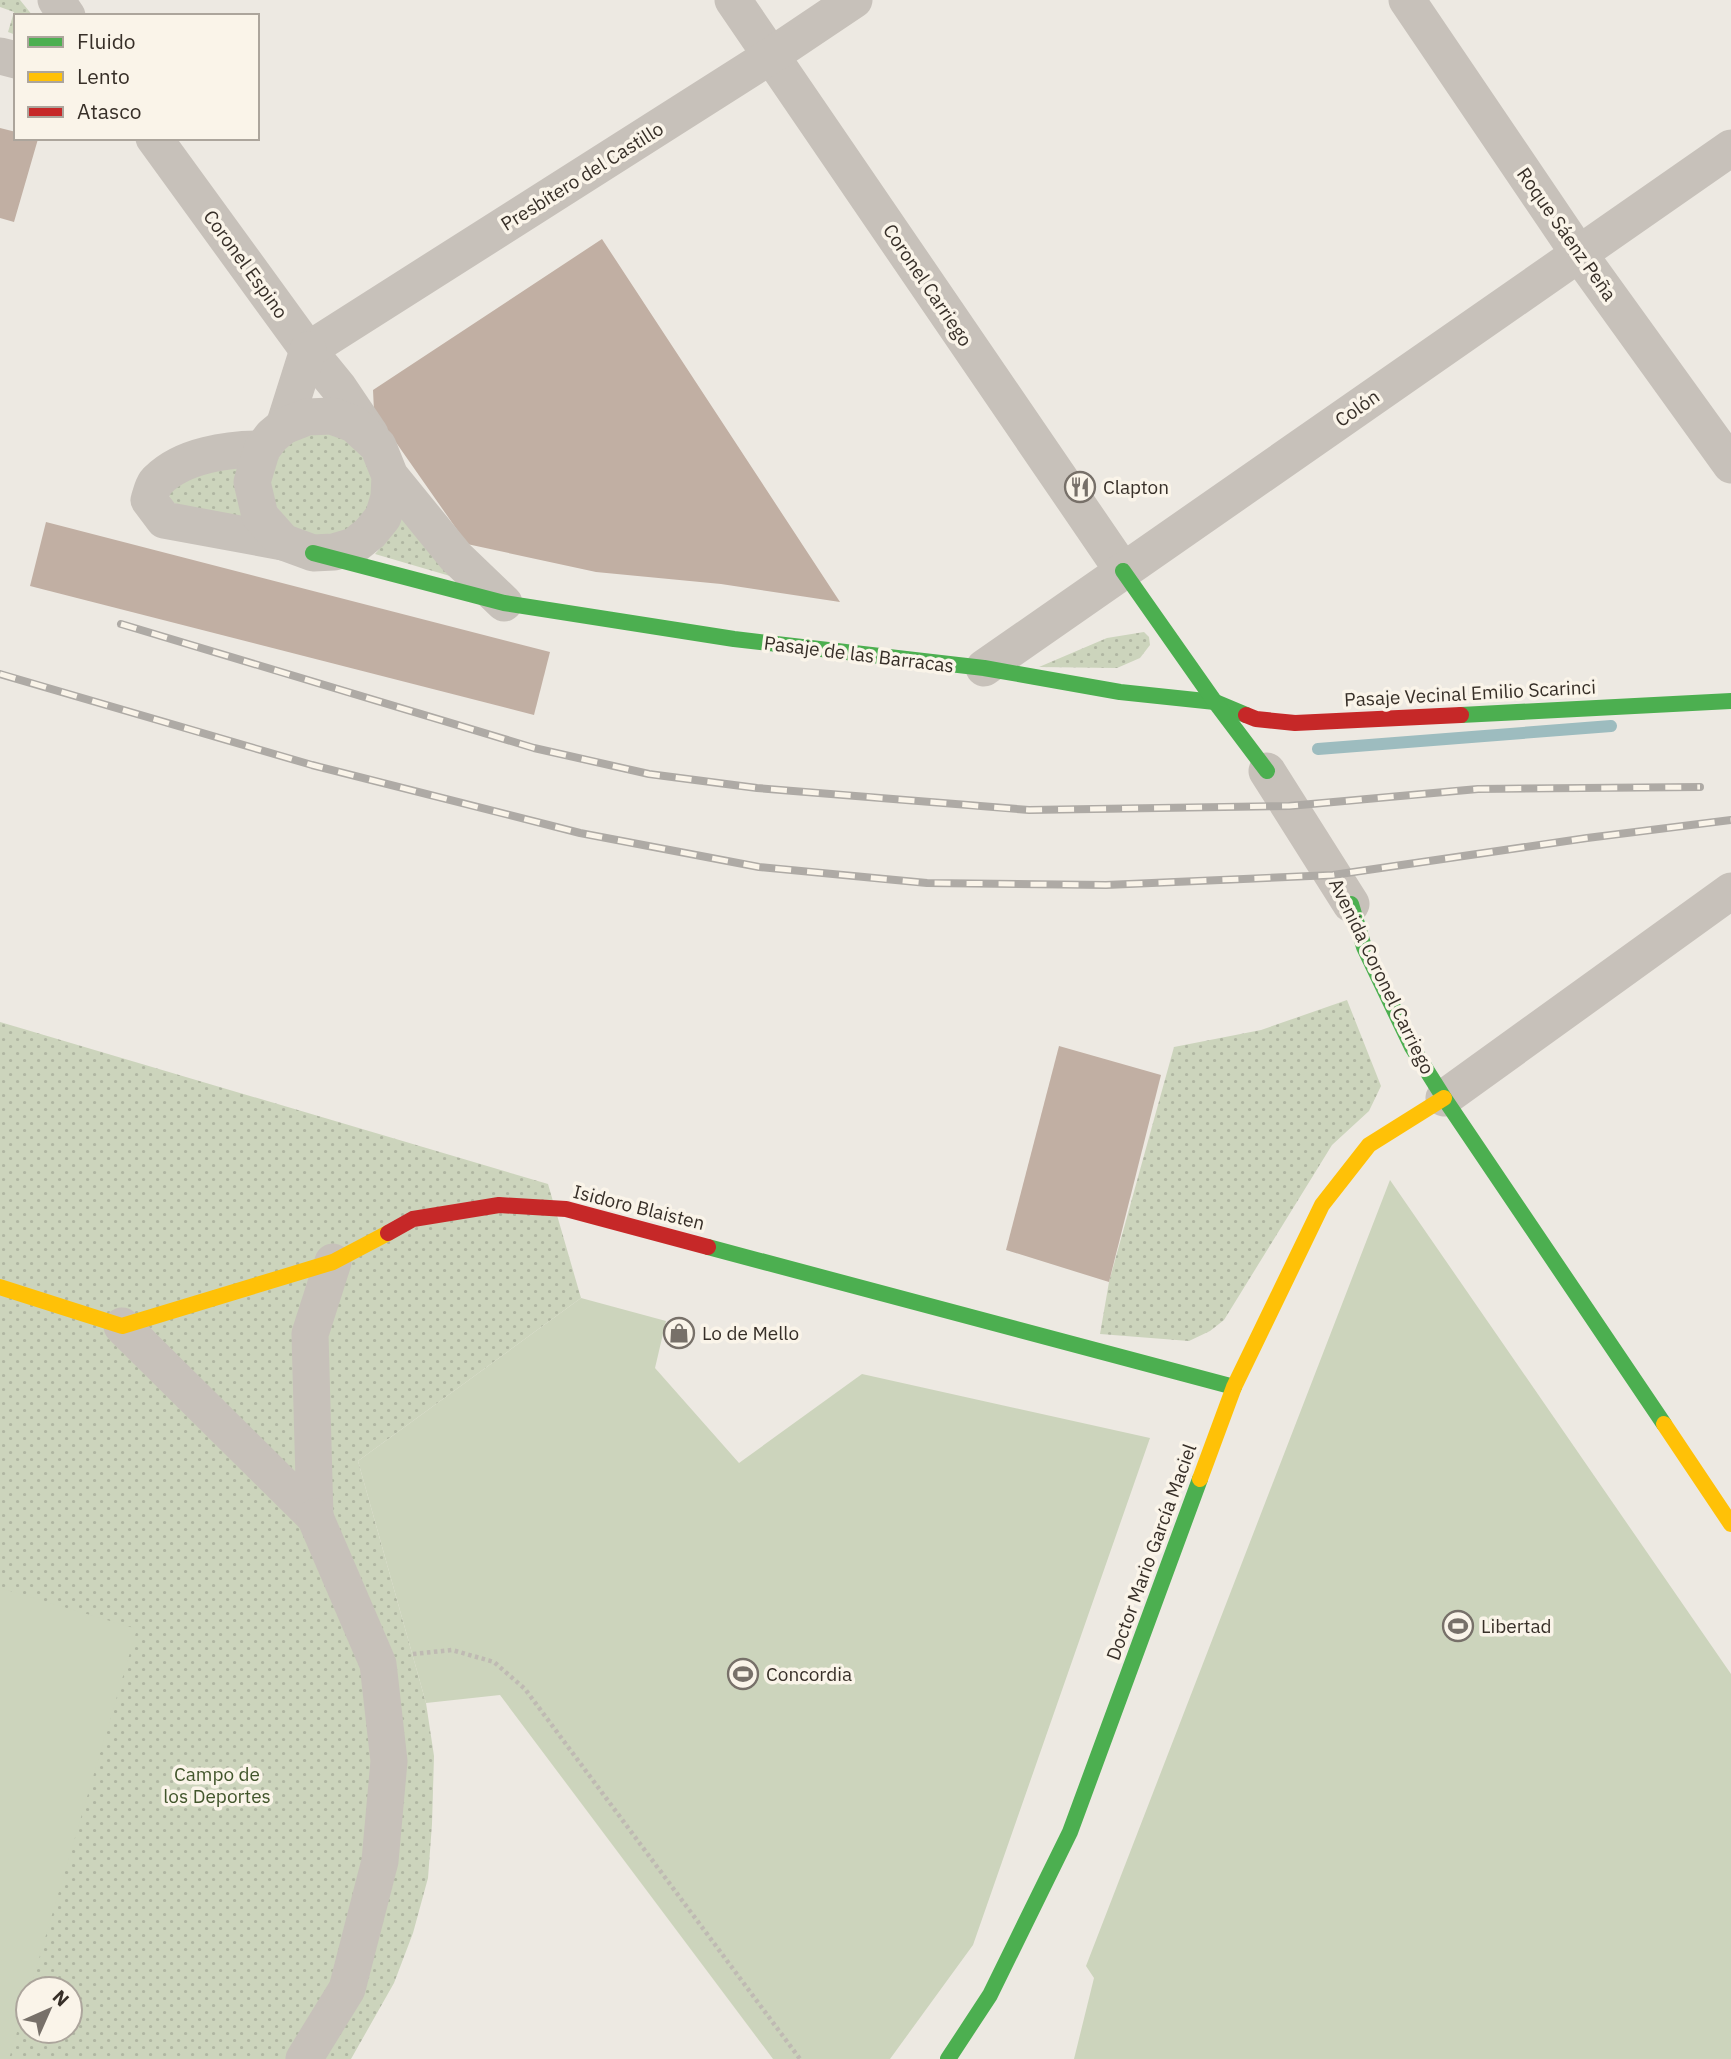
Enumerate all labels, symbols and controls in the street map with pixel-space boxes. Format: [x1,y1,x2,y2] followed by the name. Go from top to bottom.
[14,14,259,140] legend
[77,27,136,55] text: Fluido
[77,62,130,90] text: Lento
[77,97,141,125] text: Atasco
[496,116,668,236] street label: Presbítero del Castillo
[1512,163,1622,305] street label: Roque Sáenz Peña
[199,205,293,323] street label: Coronel Espino
[878,219,978,351] street label: Coronel Carriego
[1330,384,1384,432] street label: Colón
[1063,470,1097,504] restaurant icon: Clapton
[1103,475,1169,499] place label: Clapton
[763,630,955,678] street label: Pasaje de las Barracas
[1344,674,1596,712] street label: Pasaje Vecinal Emilio Scarinci
[1324,874,1440,1078] street label: Avenida Coronel Carriego
[571,1179,707,1235] street label: Isidoro Blaisten
[662,1316,696,1350] shop icon: Lo de Mello
[702,1321,799,1345] place label: Lo de Mello
[1101,1440,1201,1664] street label: Doctor Mario García Maciel
[1441,1609,1475,1643] sports icon: Libertad
[1481,1614,1552,1638] place label: Libertad
[726,1657,760,1691] sports icon: Concordia
[766,1662,852,1686] place label: Concordia
[163,1762,271,1808] park label: Campo de los Deportes
[14,1975,84,2045] north arrow
[48,1985,74,2011] text: N

